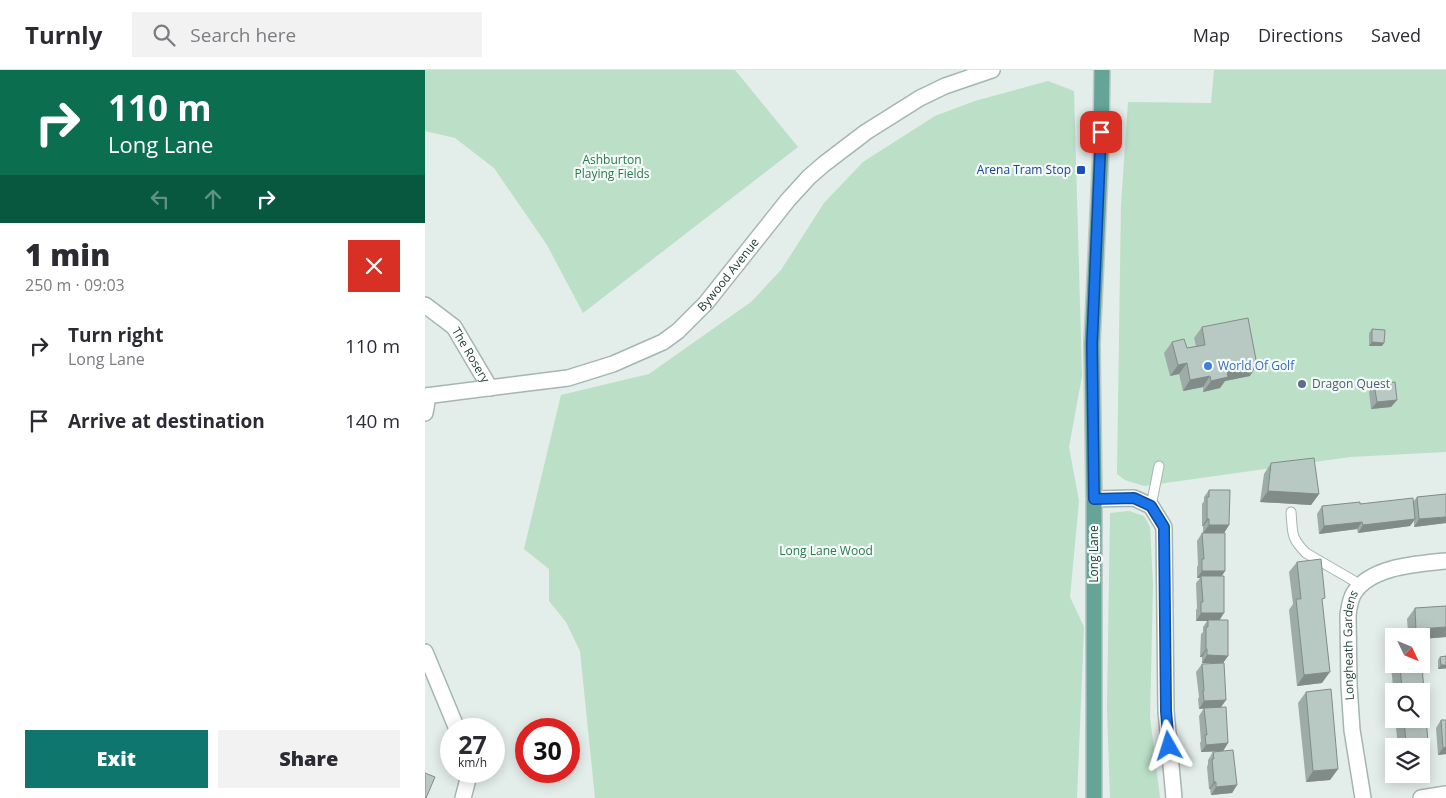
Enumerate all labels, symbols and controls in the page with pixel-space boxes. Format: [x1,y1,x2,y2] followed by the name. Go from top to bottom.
[132,12,482,57] search box
[25,18,102,51] text: Turnly
[150,21,178,49] icon: search
[190,22,296,48] text: Search here
[1193,23,1230,47] text: Map
[1258,23,1343,47] text: Directions
[1371,23,1421,47] text: Saved
[108,84,212,131] text: 110 m
[25,90,90,155] icon: right
[1080,111,1122,153] pin
[1087,118,1115,146] icon: arrive
[108,129,213,159] text: Long Lane
[575,151,650,182] park label: Ashburton Playing Fields
[977,161,1071,178] place label: Arena Tram Stop
[1075,164,1087,176] marker: Arena Tram Stop
[146,185,174,213] icon: left
[199,185,227,213] icon: ahead
[252,185,280,213] icon: right
[25,234,110,275] text: 1 min
[693,234,763,315] street label: Bywood Avenue
[348,240,400,292] button: close
[25,274,125,296] text: 250 m · 09:03
[68,322,163,348] text: Turn right
[448,324,495,387] street label: The Rosery
[25,332,53,360] icon: right
[345,333,400,359] text: 110 m
[68,348,145,370] text: Long Lane
[1218,357,1295,374] place label: World Of Golf
[1202,360,1214,372] marker: World Of Golf
[1312,375,1390,392] place label: Dragon Quest
[1296,378,1308,390] marker: Dragon Quest
[25,407,53,435] icon: arrive
[68,408,265,434] text: Arrive at destination
[345,408,400,434] text: 140 m
[1085,525,1102,583] street label: Long Lane
[779,542,873,559] park label: Long Lane Wood
[1339,586,1362,701] street label: Longheath Gardens
[1385,628,1430,672] north arrow
[1385,628,1430,783] map controls
[1385,683,1430,728] button: search
[515,718,580,783] speed limit sign: 30
[1142,719,1194,771] position arrow
[458,727,487,761] text: 27
[25,730,208,788] button: Exit
[218,730,400,788] button: Share
[1385,738,1430,783] button: layers
[458,754,487,771] text: km/h

